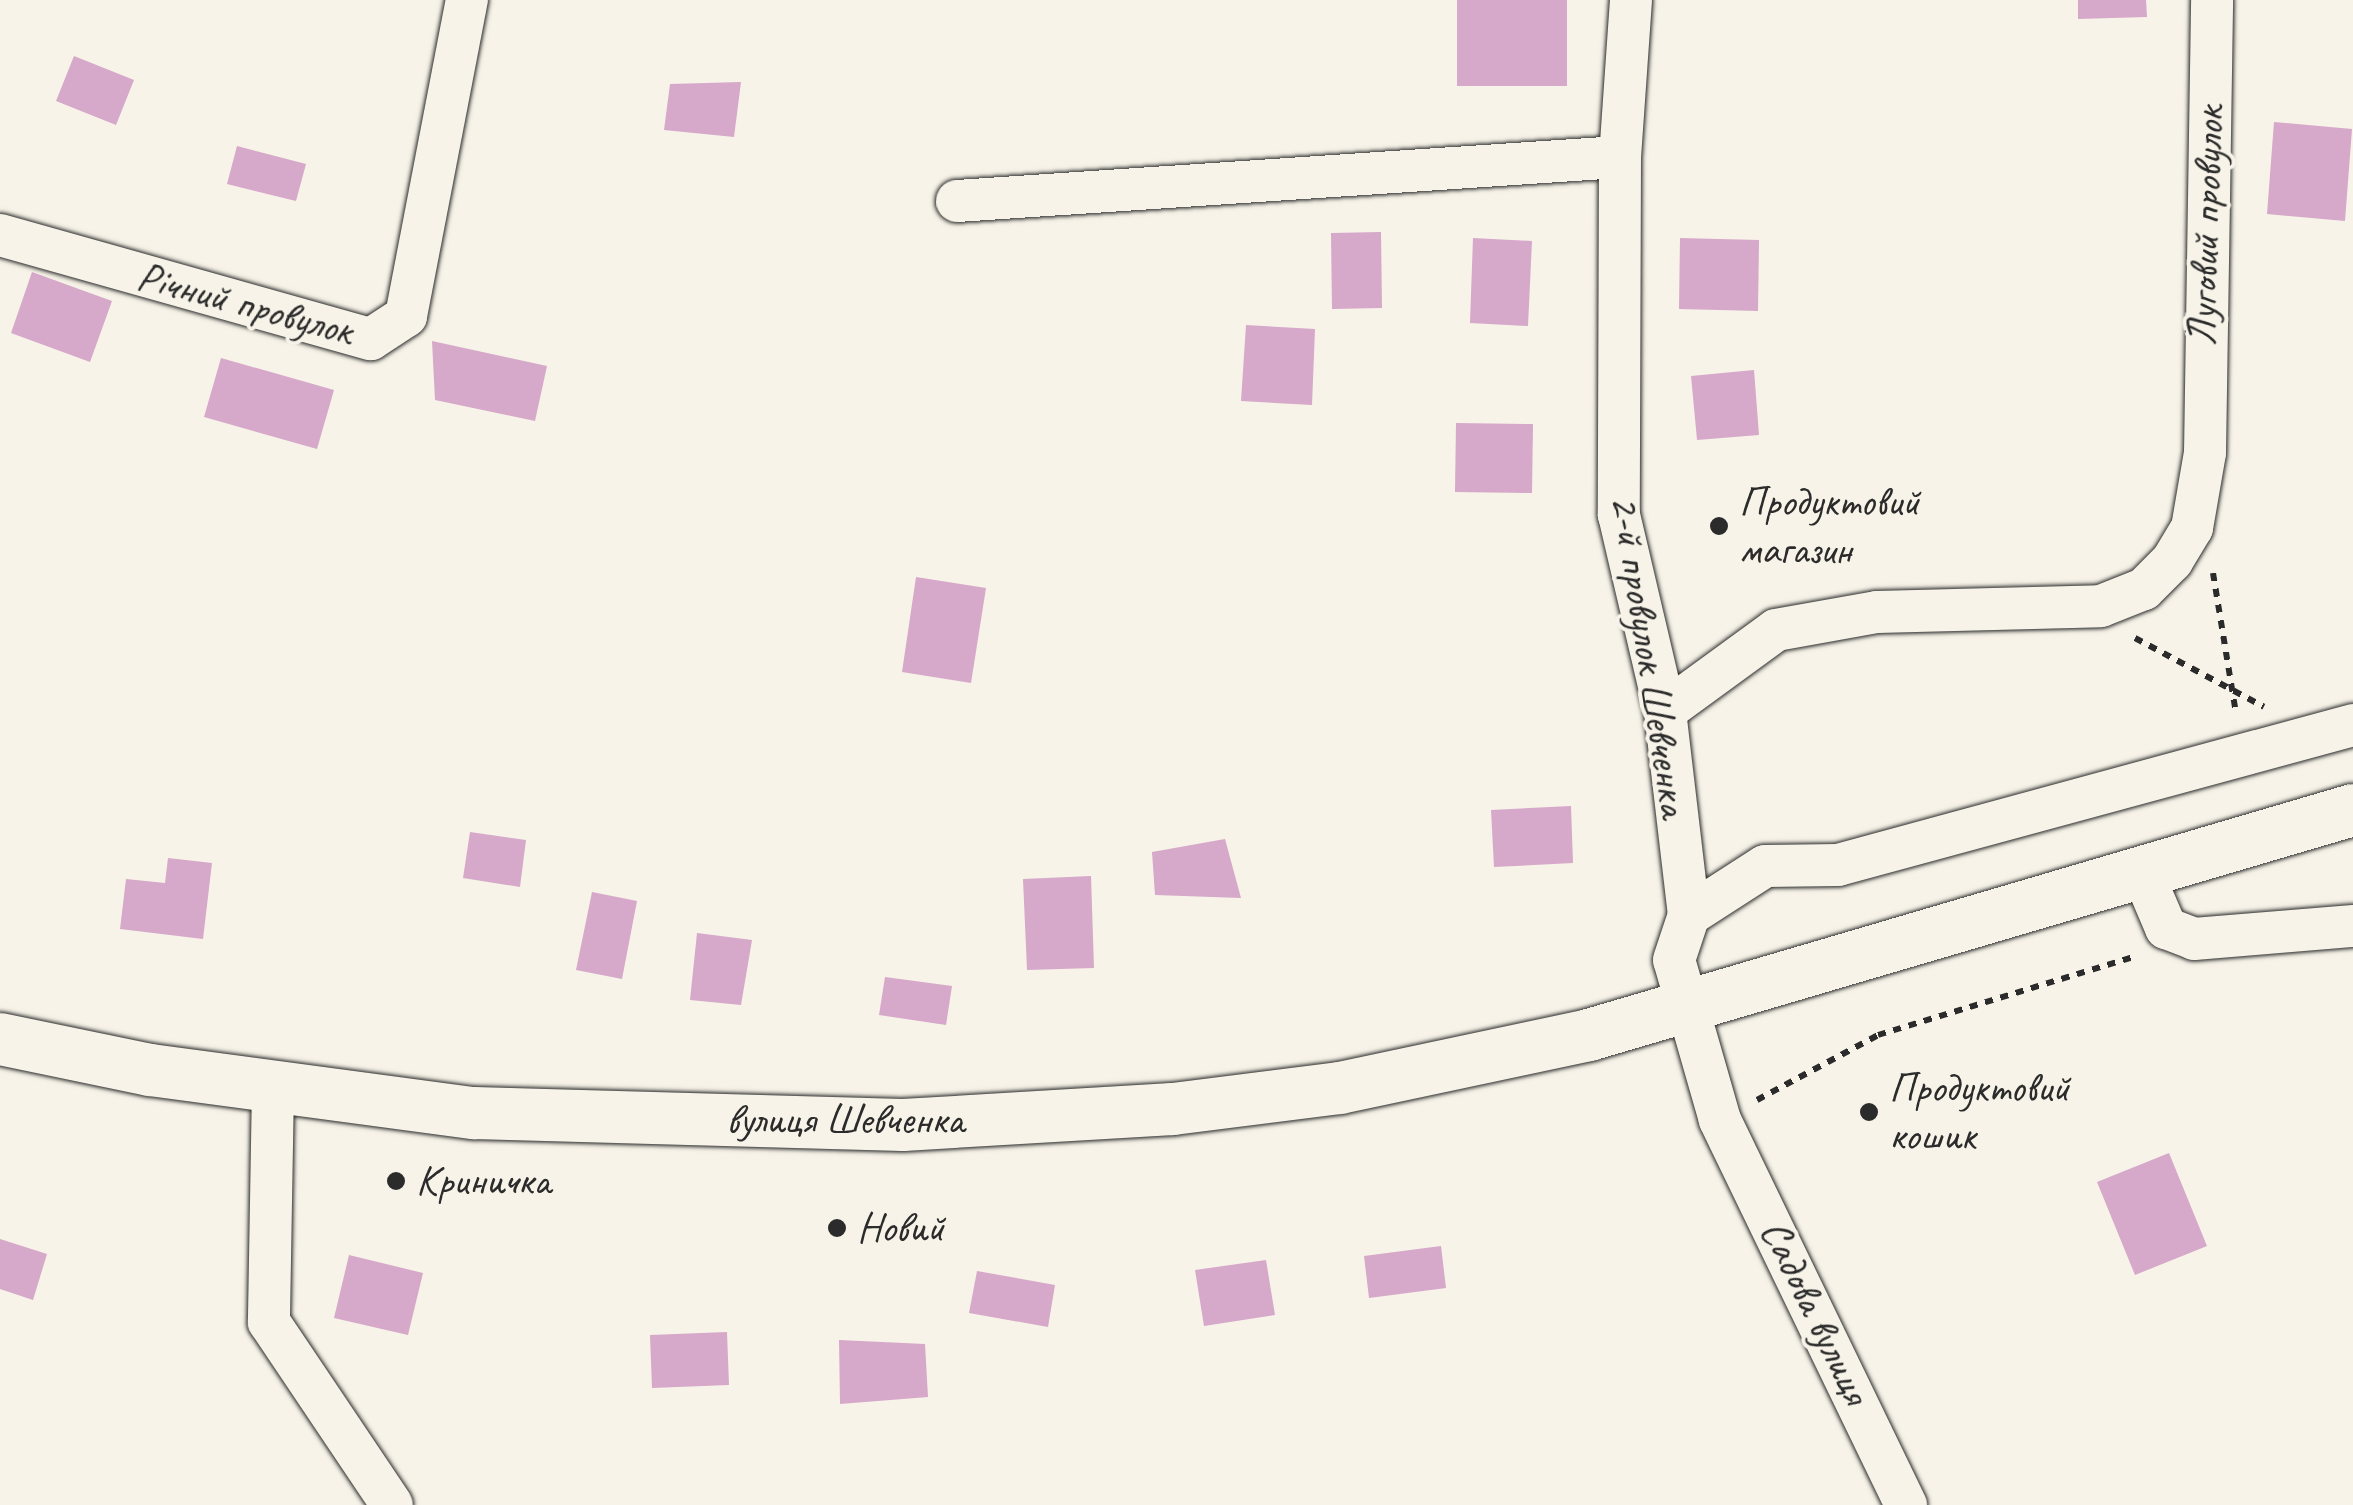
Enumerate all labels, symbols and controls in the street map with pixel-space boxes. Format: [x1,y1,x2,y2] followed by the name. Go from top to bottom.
[2177,105,2235,347] street label: Луговий провулок
[132,251,358,357] street label: Річний провулок
[1739,477,1919,576] place label: Продуктовий магазин
[1599,490,1699,822] street label: 2-й провулок Шевченка
[1708,515,1730,537] marker: Продуктовий магазин
[1889,1063,2069,1162] place label: Продуктовий кошик
[726,1095,964,1145] street label: вулиця Шевченка
[1858,1101,1880,1123] marker: Продуктовий кошик
[416,1156,550,1206] place label: Криничка
[385,1170,407,1192] marker: Криничка
[857,1203,944,1253] place label: Новий
[1749,1213,1881,1411] street label: Садова вулиця
[826,1217,848,1239] marker: Новий

